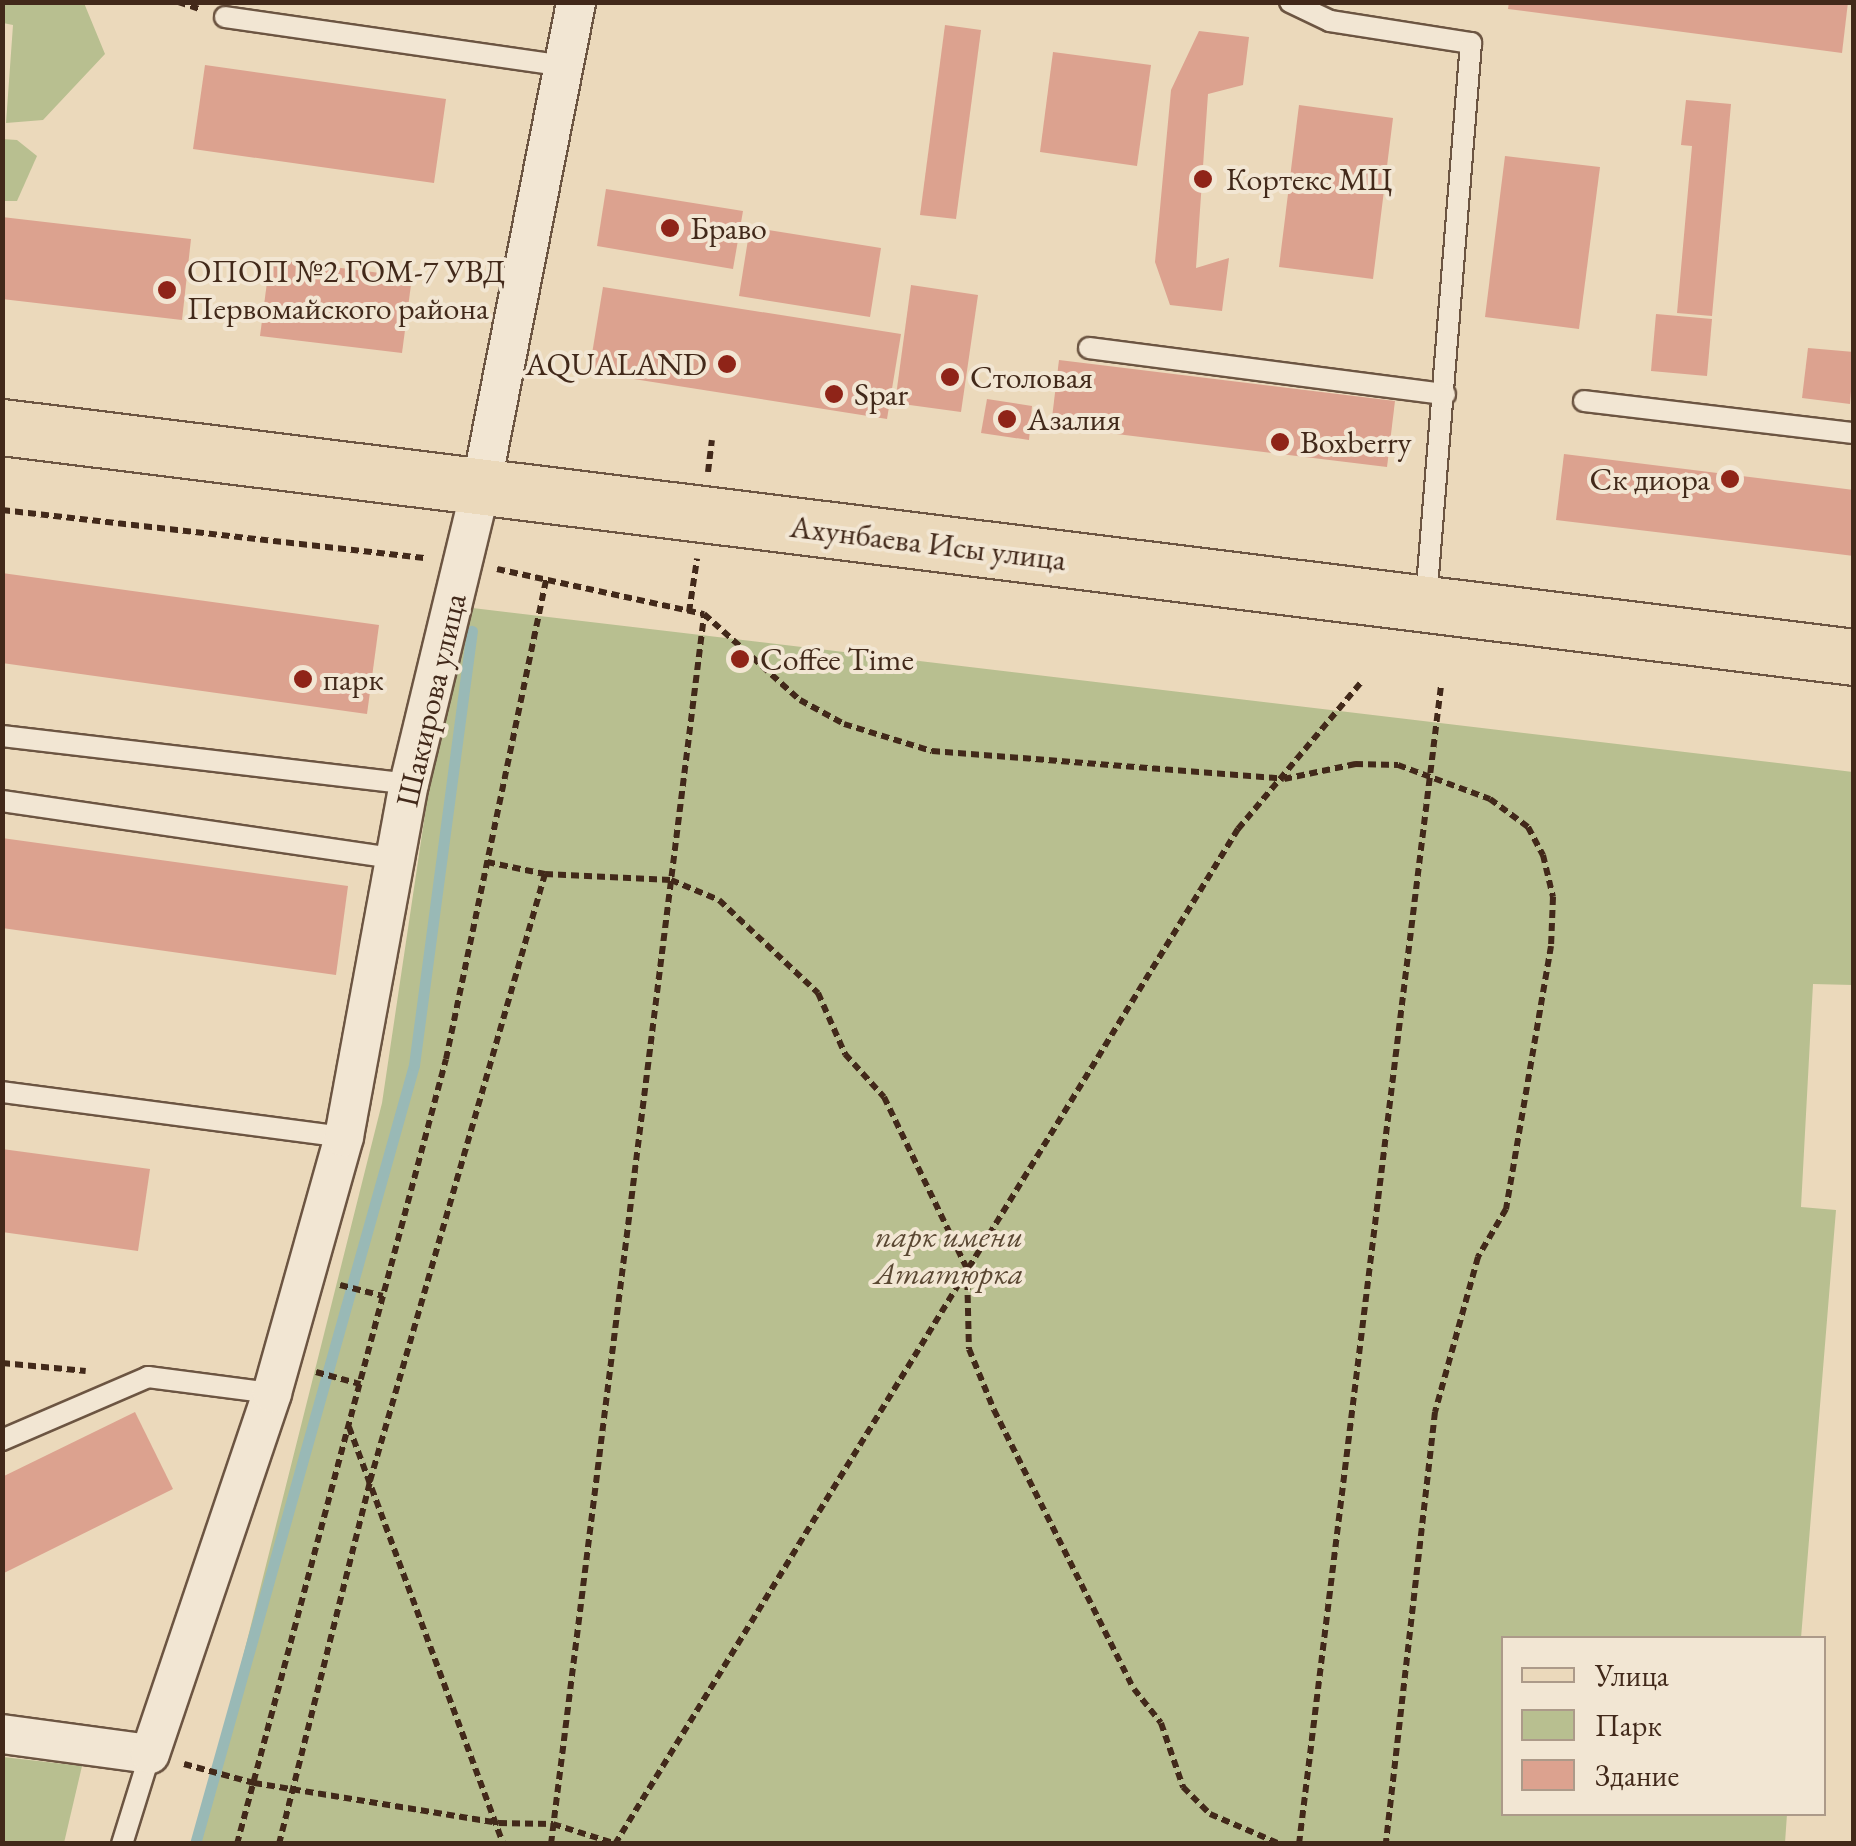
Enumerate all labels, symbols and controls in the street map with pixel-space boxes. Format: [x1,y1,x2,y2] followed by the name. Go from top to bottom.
[1226,160,1392,198] place label: Кортекс МЦ
[1190,166,1216,192] marker: Кортекс МЦ
[690,209,767,247] place label: Браво
[659,217,681,239] marker: Браво
[187,253,506,328] place label: ОПОП №2 ГОМ-7 УВД Первомайского района
[156,279,178,301] marker: ОПОП №2 ГОМ-7 УВД Первомайского района
[525,345,707,383] place label: AQUALAND
[716,353,738,375] marker: AQUALAND
[970,358,1093,396] place label: Столовая
[939,366,961,388] marker: Столовая
[854,375,908,413] place label: Spar
[823,383,845,405] marker: Spar
[1027,400,1121,438] place label: Азалия
[996,408,1018,430] marker: Азалия
[1300,423,1412,461] place label: Boxberry
[1269,431,1291,453] marker: Boxberry
[1590,460,1710,498] place label: Ск диора
[1719,468,1741,490] marker: Ск диора
[788,507,1068,579] street label: Ахунбаева Исы улица
[388,589,474,811] street label: Шакирова улица
[760,640,914,678] place label: Coffee Time
[729,648,751,670] marker: Coffee Time
[323,660,384,698] place label: парк
[292,668,314,690] marker: парк
[874,1218,1024,1293] park label: парк имени Ататюрка
[1501,1636,1826,1816] legend
[1595,1656,1669,1695] text: Улица
[1595,1706,1662,1745] text: Парк
[1595,1756,1679,1795] text: Здание

